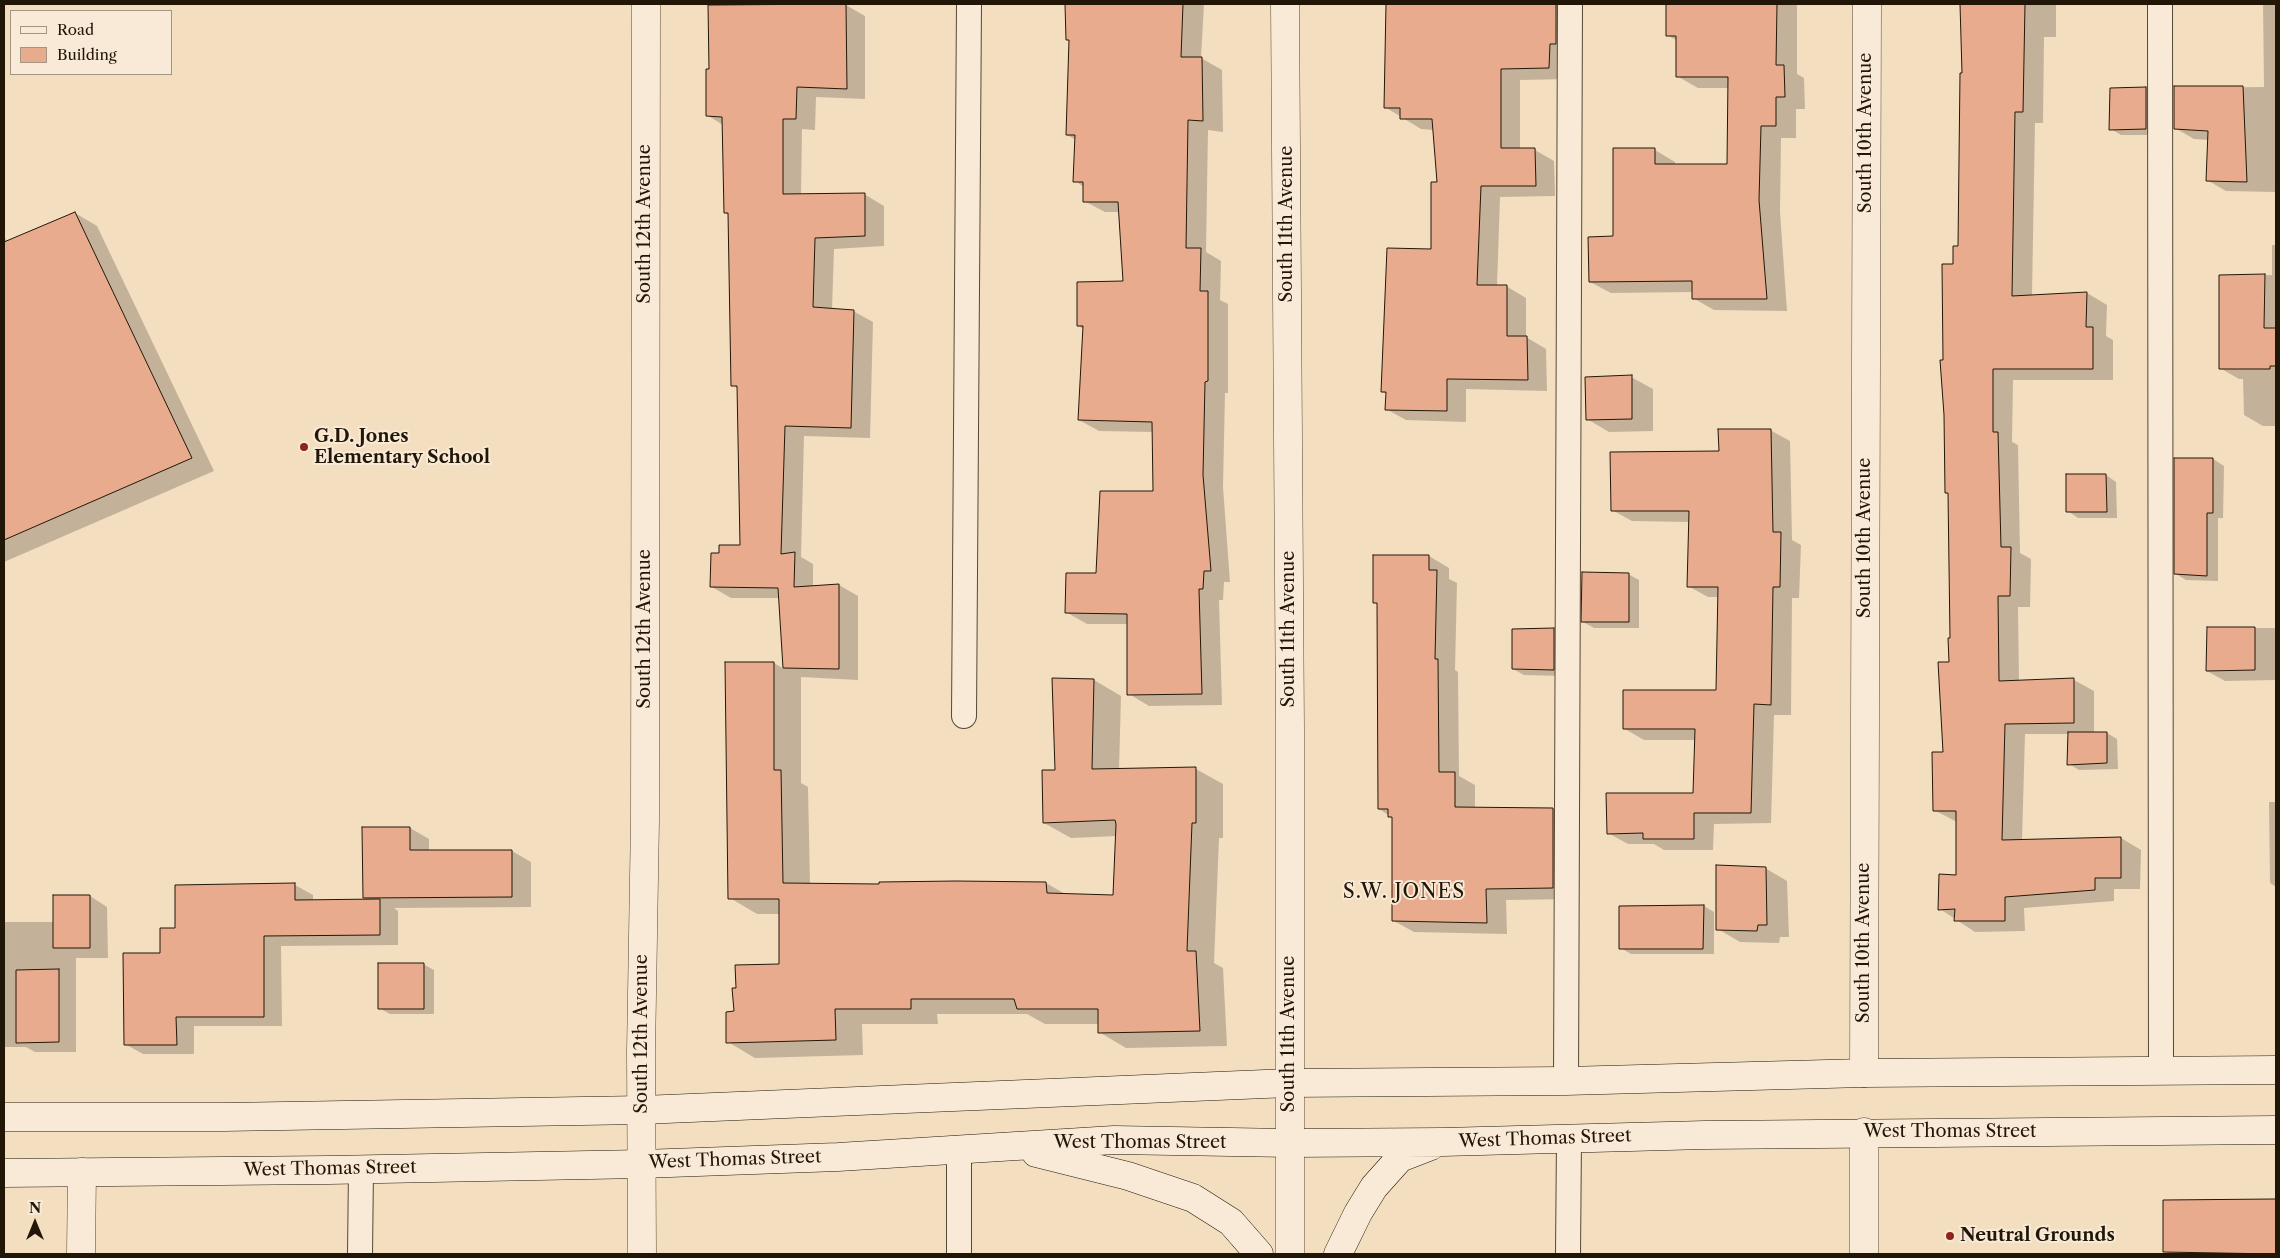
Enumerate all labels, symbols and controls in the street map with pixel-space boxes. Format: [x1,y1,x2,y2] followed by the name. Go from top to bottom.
[10,10,172,75] legend
[57,20,94,39] text: Road
[57,45,117,64] text: Building
[1855,53,1877,213] street label: South 10th Avenue
[634,144,656,304] street label: South 12th Avenue
[1276,146,1298,302] street label: South 11th Avenue
[314,426,490,468] place label: G.D. Jones Elementary School
[298,441,310,453] marker: G.D. Jones Elementary School
[1854,458,1876,618] street label: South 10th Avenue
[634,549,656,709] street label: South 12th Avenue
[1278,551,1300,707] street label: South 11th Avenue
[1853,863,1875,1023] street label: South 10th Avenue
[1342,880,1466,904] district label: S.W. JONES
[631,954,653,1114] street label: South 12th Avenue
[1278,956,1300,1112] street label: South 11th Avenue
[1864,1121,2036,1143] street label: West Thomas Street
[1458,1125,1632,1153] street label: West Thomas Street
[1054,1132,1226,1154] street label: West Thomas Street
[648,1146,822,1174] street label: West Thomas Street
[243,1157,417,1181] street label: West Thomas Street
[10,1198,60,1248] north arrow
[29,1199,41,1217] text: N
[1960,1225,2115,1247] place label: Neutral Grounds
[1944,1230,1956,1242] marker: Neutral Grounds

